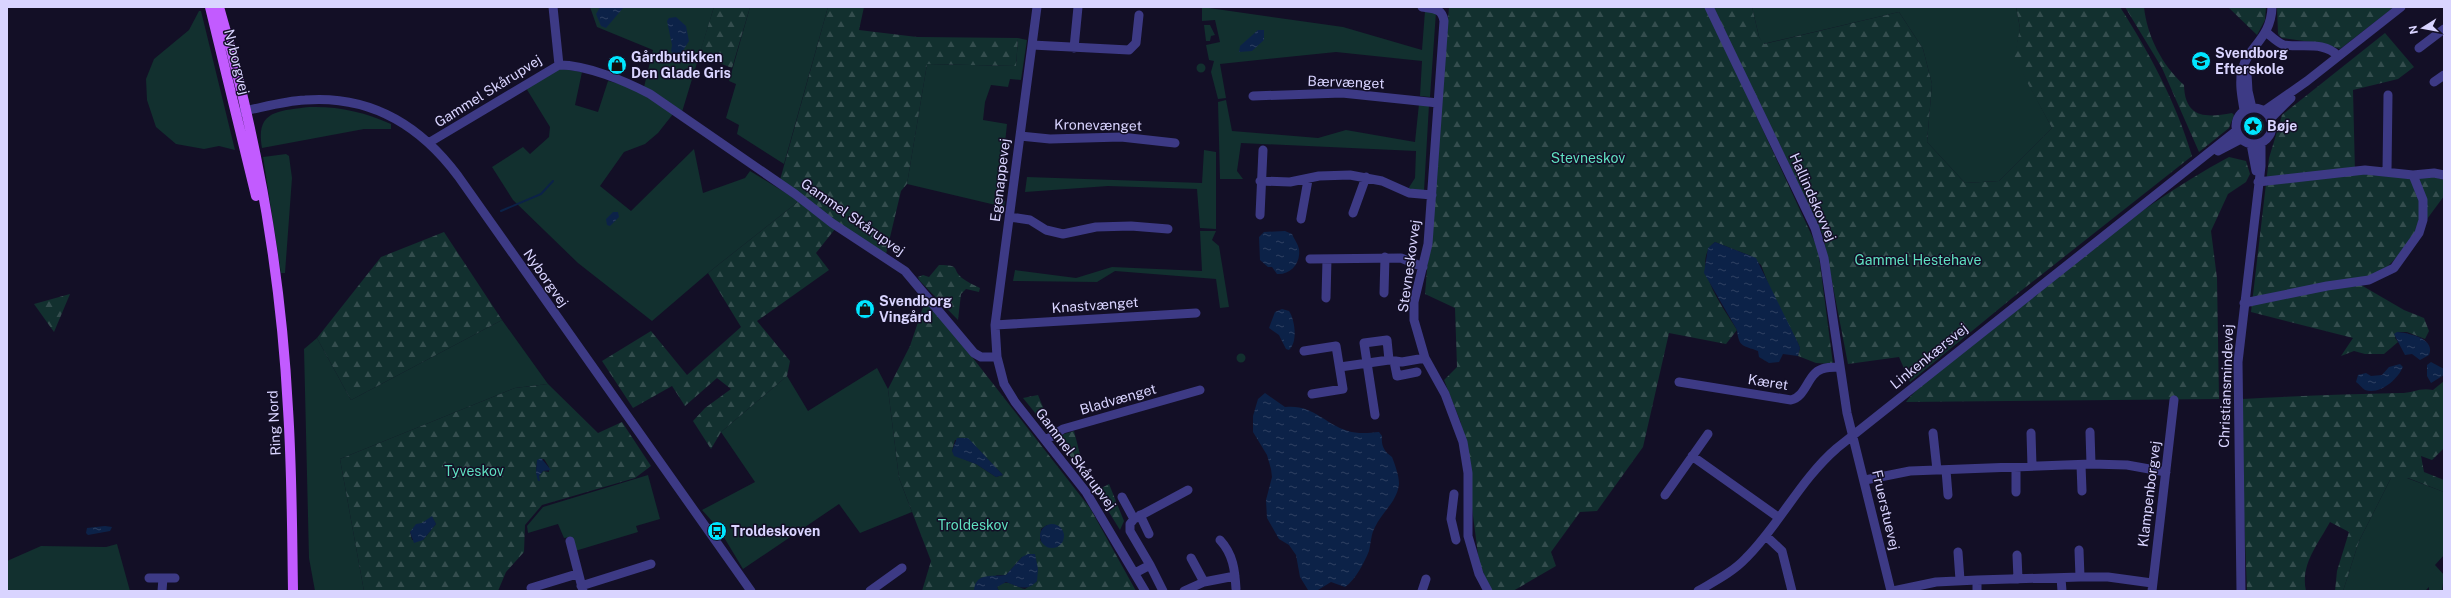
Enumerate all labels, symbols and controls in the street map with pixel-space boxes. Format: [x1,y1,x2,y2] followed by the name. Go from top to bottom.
[2403,8,2443,48] north arrow
[2406,25,2420,35] text: N
[221,28,253,96] street label: Nyborgvej
[2215,45,2288,77] place label: Svendborg Efterskole
[631,49,731,81] place label: Gårdbutikken Den Glade Gris
[2190,50,2212,72] school or university icon: Svendborg Efterskole
[432,52,544,130] street label: Gammel Skårupvej
[606,54,628,76] shop icon: Gårdbutikken Den Glade Gris
[1307,73,1385,91] street label: Bærvænget
[2242,115,2264,137] place icon: Bøje
[1054,116,1142,134] street label: Kronevænget
[2267,118,2297,134] place label: Bøje
[987,137,1013,223] street label: Egenappevej
[1551,150,1625,166] park label: Stevneskov
[1786,150,1840,244] street label: Hallindskovvej
[798,175,908,259] street label: Gammel Skårupvej
[1395,219,1423,313] street label: Stevneskovvej
[520,246,572,310] street label: Nyborgvej
[1855,252,1981,268] park label: Gammel Hestehave
[879,293,952,325] place label: Svendborg Vingård
[1051,294,1139,316] street label: Knastvænget
[854,298,876,320] shop icon: Svendborg Vingård
[1887,320,1971,392] street label: Linkenkærsvej
[2216,324,2236,448] street label: Christiansmindevej
[1747,371,1789,393] street label: Kæret
[1078,380,1158,418] street label: Bladvænget
[264,390,284,456] street label: Ring Nord
[1033,405,1119,513] street label: Gammel Skårupvej
[2135,440,2163,548] street label: Klampenborgvej
[444,463,504,479] park label: Tyveskov
[1869,468,1903,552] street label: Fruerstuevej
[938,517,1008,533] park label: Troldeskov
[706,520,728,542] bus stop icon: Troldeskoven
[731,523,820,539] place label: Troldeskoven

